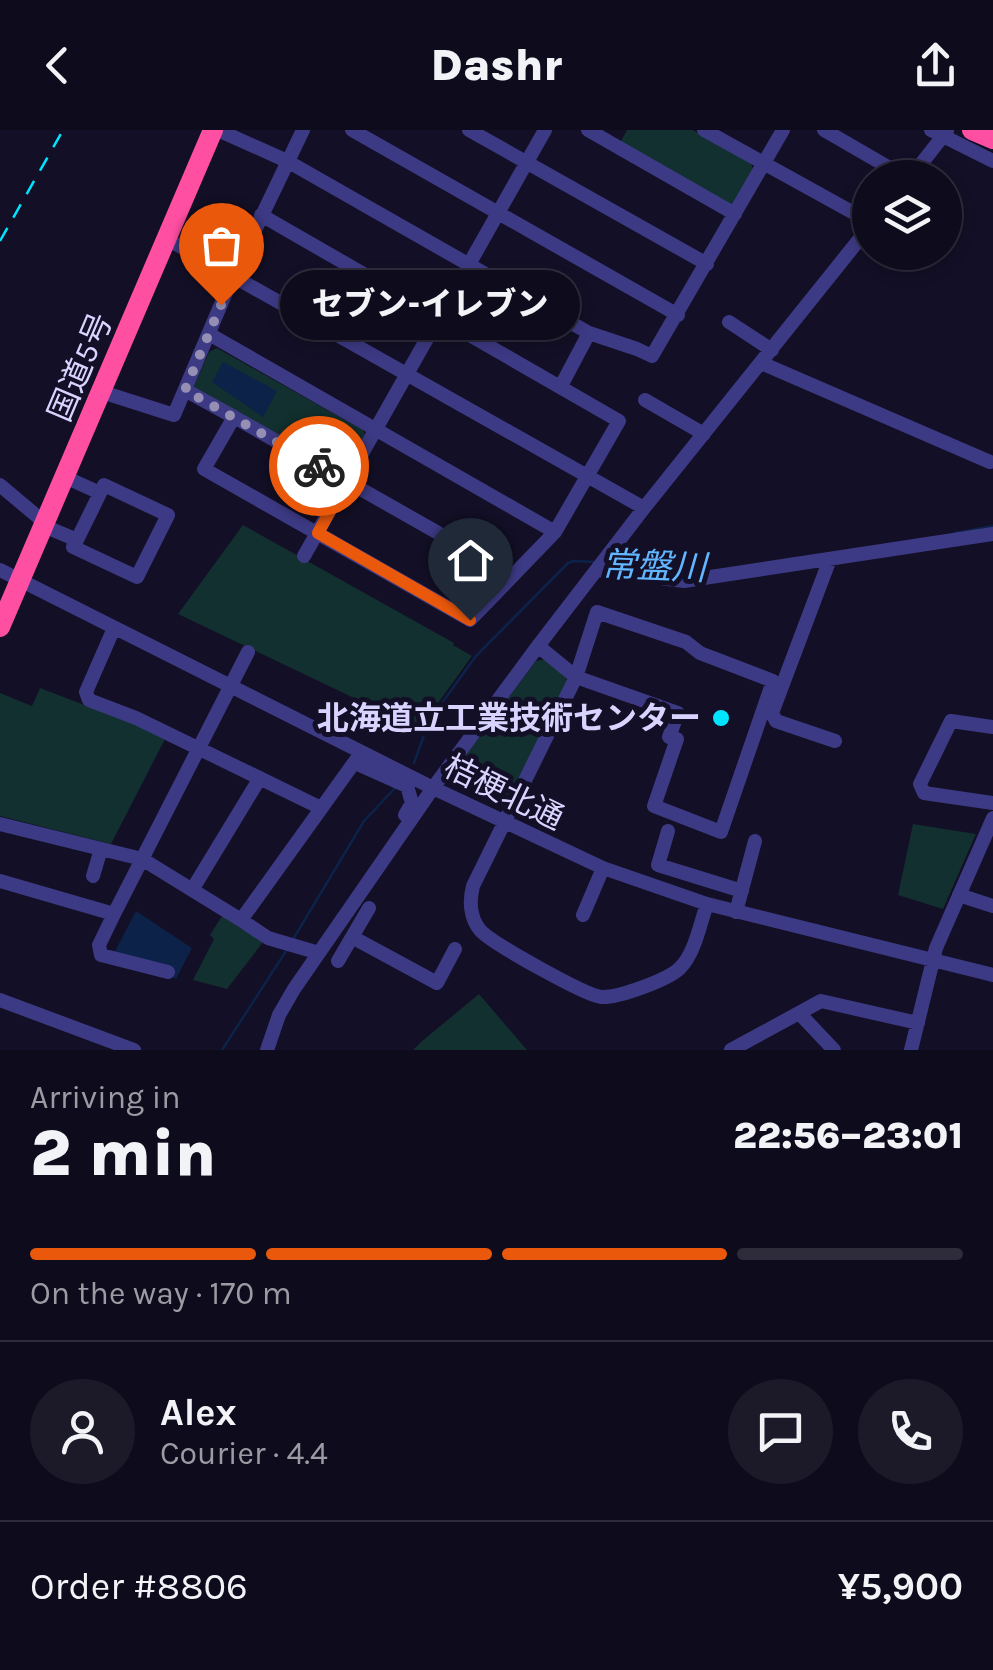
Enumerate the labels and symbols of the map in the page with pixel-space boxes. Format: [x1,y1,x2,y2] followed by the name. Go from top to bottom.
[179,203,264,306] pin
[281,270,581,340] callout: セブン-イレブン
[41,307,120,427] street label: 国道5号
[269,416,369,516] courier
[428,518,513,621] pin
[601,544,711,589] water label: 常盤川
[317,700,701,737] place label: 北海道立工業技術センター
[710,707,732,729] marker: 北海道立工業技術センター
[438,748,569,837] street label: 桔梗北通

